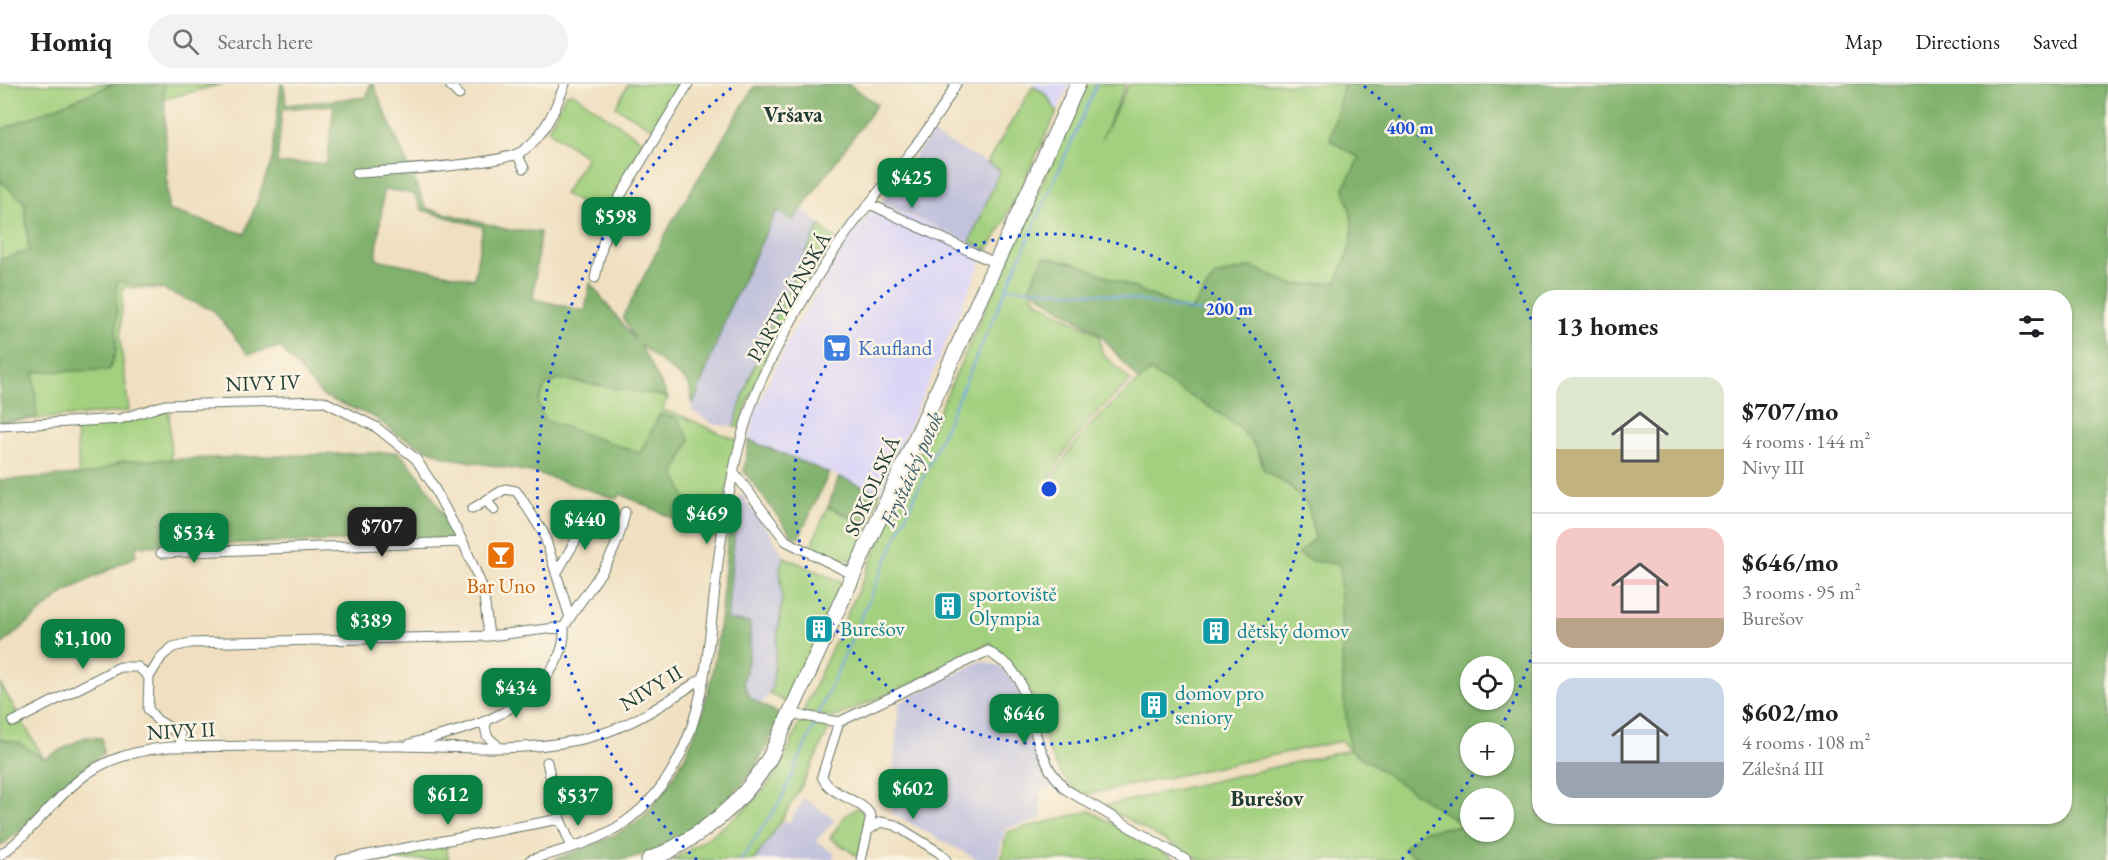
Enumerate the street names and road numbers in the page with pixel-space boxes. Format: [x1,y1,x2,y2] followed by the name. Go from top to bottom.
[740,226,837,367] street label: PARTYZÁNSKÁ
[225,368,302,397] street label: NIVY IV
[837,431,906,540] street label: SOKOLSKÁ
[614,658,687,717] street label: NIVY II
[146,715,216,746] street label: NIVY II

